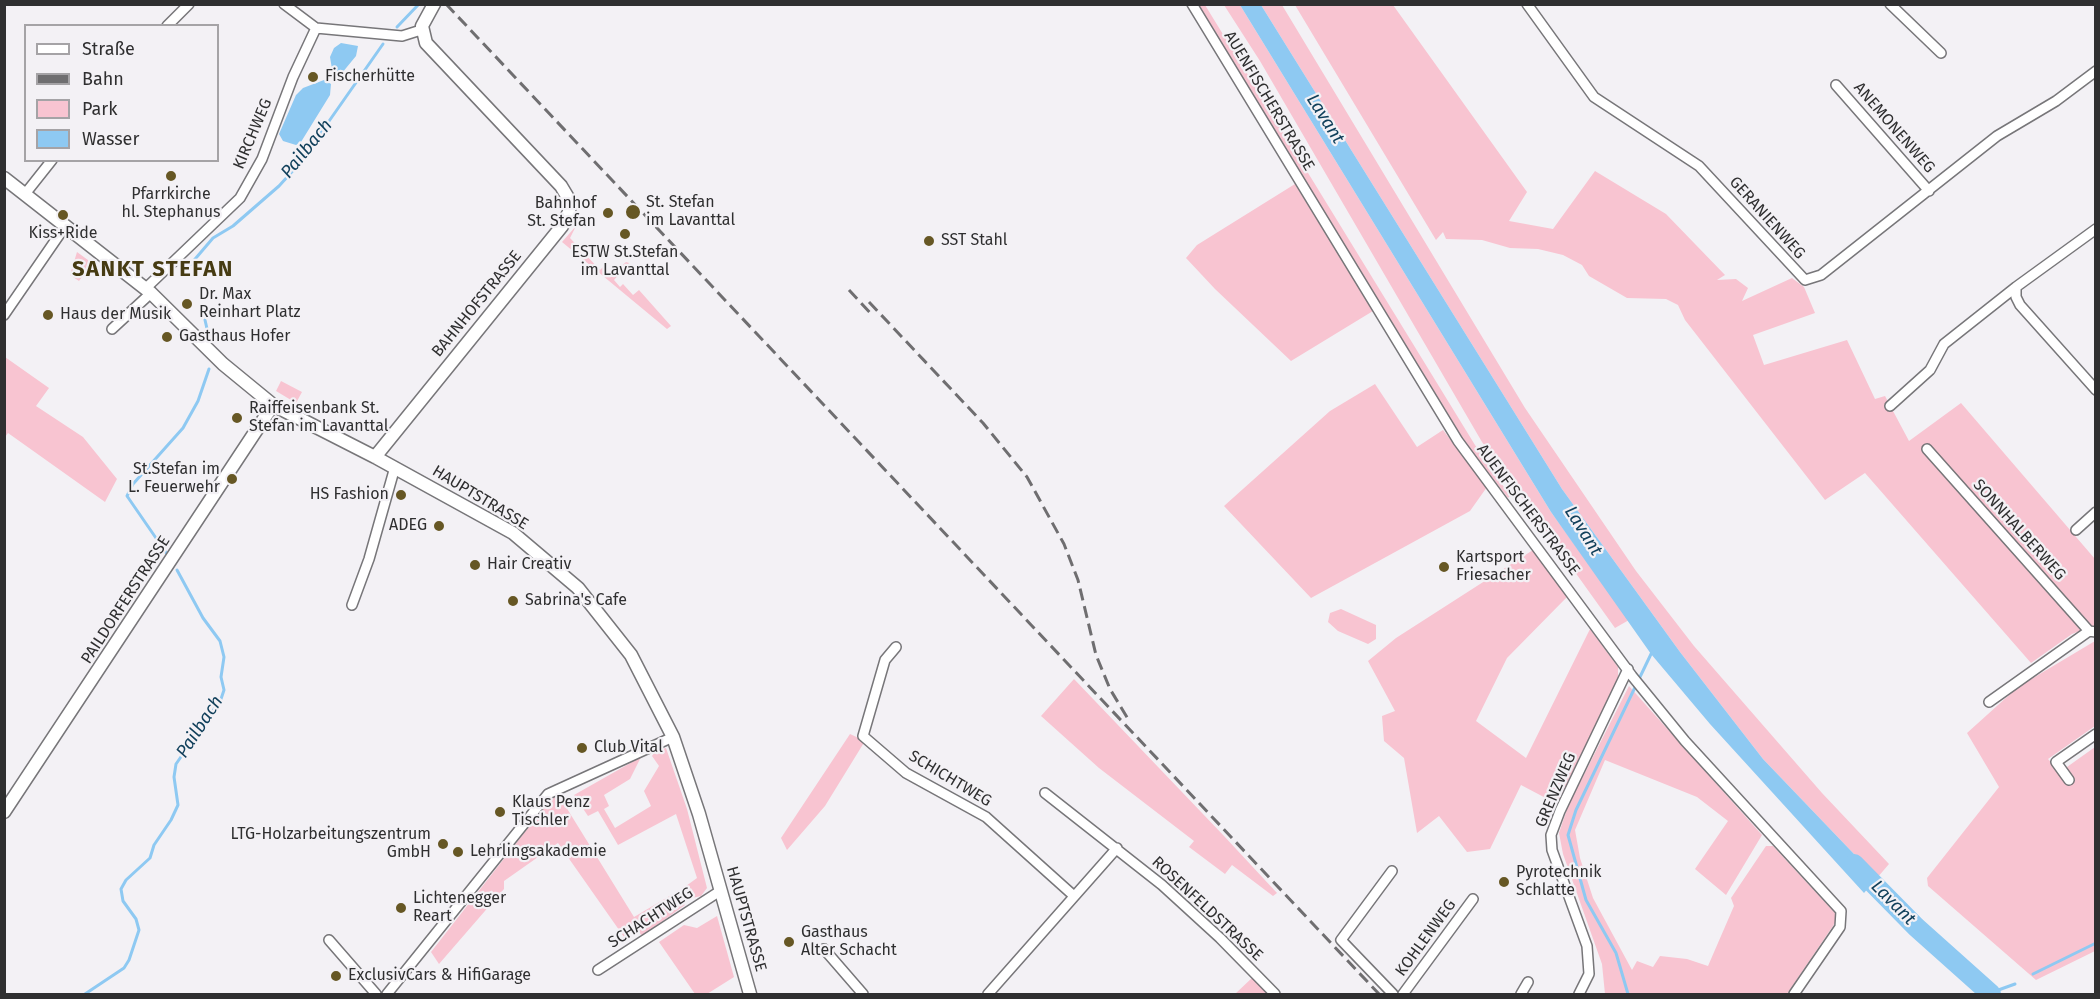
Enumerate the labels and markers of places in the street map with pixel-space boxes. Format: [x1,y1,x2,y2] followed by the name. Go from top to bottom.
[325,67,415,87] place label: Fischerhütte
[306,70,320,84] marker: Fischerhütte
[164,169,178,183] marker: Pfarrkirche hl. Stephanus
[122,185,220,223] place label: Pfarrkirche hl. Stephanus
[646,193,735,231] place label: St. Stefan im Lavanttal
[527,194,596,232] place label: Bahnhof St. Stefan
[624,203,642,221] marker: St. Stefan im Lavanttal
[601,206,615,220] marker: Bahnhof St. Stefan
[56,208,70,222] marker: Kiss+Ride
[28,224,98,244] place label: Kiss+Ride
[618,227,632,241] marker: ESTW St.Stefan im Lavanttal
[941,231,1008,251] place label: SST Stahl
[922,234,936,248] marker: SST Stahl
[572,243,678,281] place label: ESTW St.Stefan im Lavanttal
[199,285,301,323] place label: Dr. Max Reinhart Platz
[180,297,194,311] marker: Dr. Max Reinhart Platz
[60,305,171,325] place label: Haus der Musik
[41,308,55,322] marker: Haus der Musik
[179,327,290,347] place label: Gasthaus Hofer
[160,330,174,344] marker: Gasthaus Hofer
[249,399,388,437] place label: Raiffeisenbank St. Stefan im Lavanttal
[230,411,244,425] marker: Raiffeisenbank St. Stefan im Lavanttal
[128,460,220,498] place label: St.Stefan im L. Feuerwehr
[225,472,239,486] marker: St.Stefan im L. Feuerwehr
[310,485,389,505] place label: HS Fashion
[394,488,408,502] marker: HS Fashion
[389,516,427,536] place label: ADEG
[432,519,446,533] marker: ADEG
[1456,548,1531,586] place label: Kartsport Friesacher
[487,555,571,575] place label: Hair Creativ
[468,558,482,572] marker: Hair Creativ
[1437,560,1451,574] marker: Kartsport Friesacher
[525,591,627,611] place label: Sabrina's Cafe
[506,594,520,608] marker: Sabrina's Cafe
[594,738,663,758] place label: Club Vital
[575,741,589,755] marker: Club Vital
[512,793,590,831] place label: Klaus Penz Tischler
[493,805,507,819] marker: Klaus Penz Tischler
[231,825,431,863] place label: LTG-Holzarbeitungszentrum GmbH
[436,837,450,851] marker: LTG-Holzarbeitungszentrum GmbH
[470,842,607,862] place label: Lehrlingsakademie
[451,845,465,859] marker: Lehrlingsakademie
[1516,863,1601,901] place label: Pyrotechnik Schlatte
[1497,875,1511,889] marker: Pyrotechnik Schlatte
[413,889,506,927] place label: Lichtenegger Reart
[394,901,408,915] marker: Lichtenegger Reart
[801,923,897,961] place label: Gasthaus Alter Schacht
[782,935,796,949] marker: Gasthaus Alter Schacht
[348,966,531,986] place label: ExclusivCars & HifiGarage
[329,969,343,983] marker: ExclusivCars & HifiGarage

